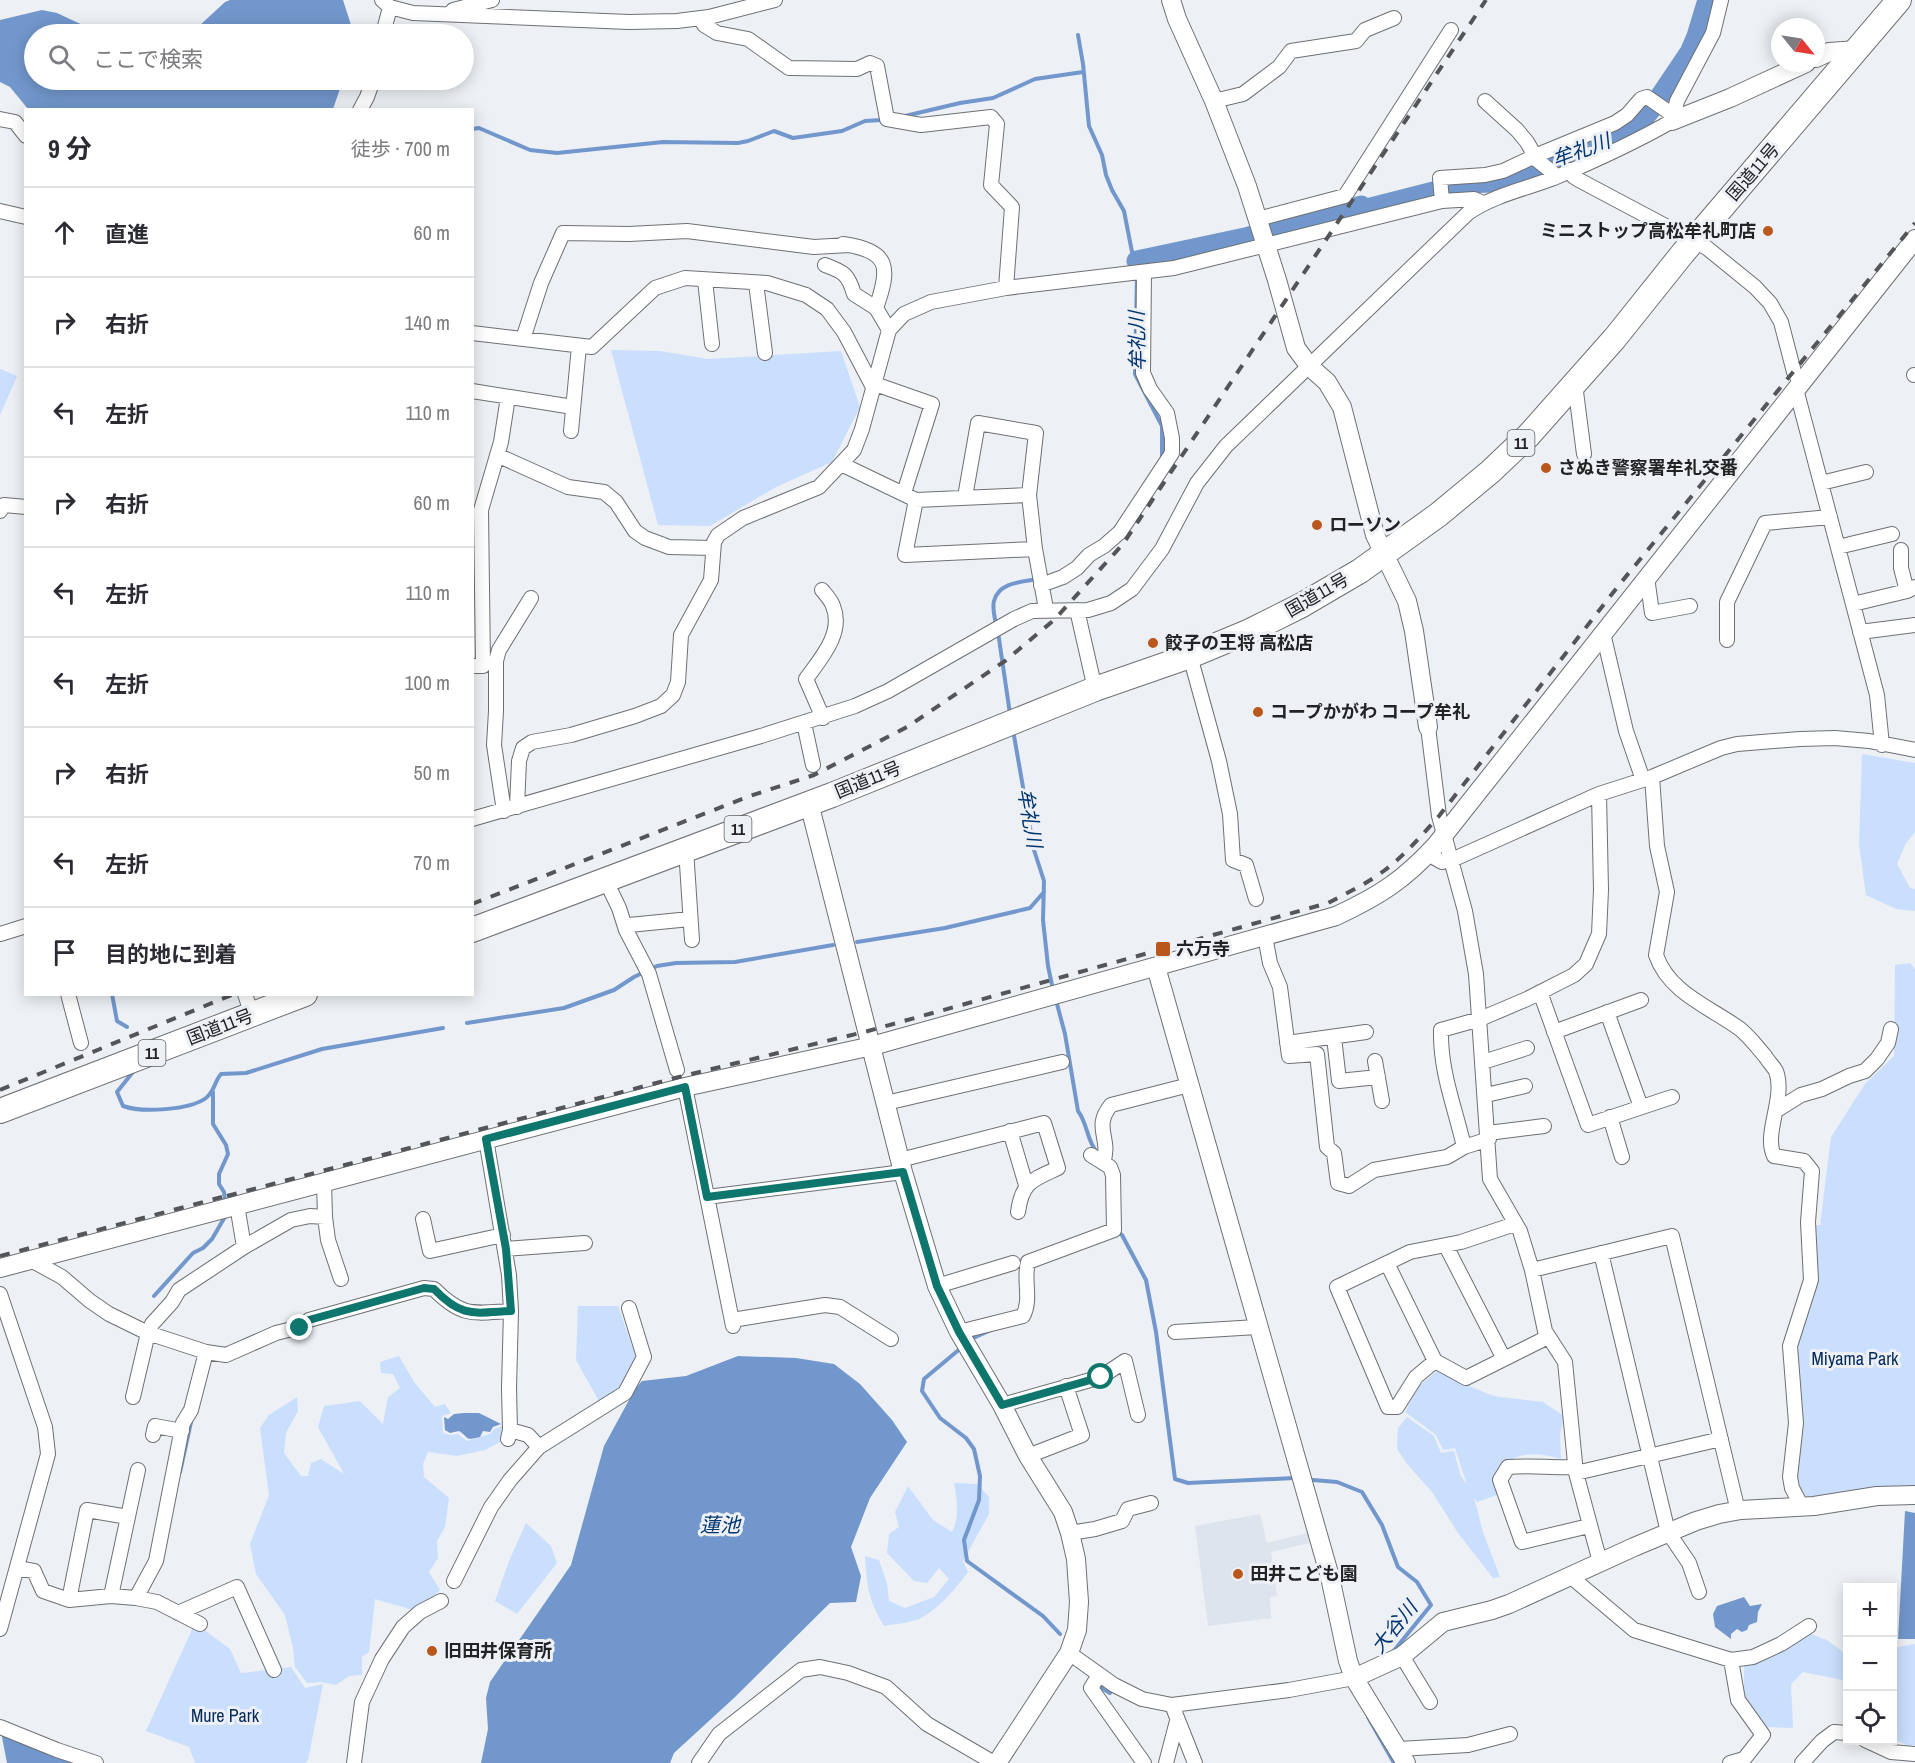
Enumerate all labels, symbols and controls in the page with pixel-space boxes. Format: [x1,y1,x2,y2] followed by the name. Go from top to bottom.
[1771,18,1825,72] north arrow
[24,24,474,90] search box
[45,41,78,74] icon: search
[93,44,203,74] text: ここで検索
[1548,126,1616,172] water label: 牟礼川
[48,131,92,166] text: 9 分
[351,135,450,162] text: 徒歩 · 700 m
[1720,137,1785,206] street label: 国道11号
[48,216,81,249] icon: ahead
[1540,218,1756,243] place label: ミニストップ高松牟礼町店
[105,219,149,249] text: 直進
[414,219,450,246] text: 60 m
[1761,224,1775,238] marker: ミニストップ高松牟礼町店
[48,306,81,339] icon: right
[105,309,149,339] text: 右折
[404,309,450,336] text: 140 m
[1122,309,1151,371] water label: 牟礼川
[48,396,81,429] icon: left
[105,399,149,429] text: 左折
[406,399,450,426] text: 110 m
[1508,430,1534,456] road number: 11
[1558,455,1738,480] place label: さぬき警察署牟礼交番
[1539,461,1553,475] marker: さぬき警察署牟礼交番
[48,486,81,519] icon: right
[105,489,149,519] text: 右折
[414,489,450,516] text: 60 m
[1329,512,1401,537] place label: ローソン
[1310,518,1324,532] marker: ローソン
[1280,566,1353,623] street label: 国道11号
[48,576,81,609] icon: left
[105,579,149,609] text: 左折
[406,579,450,606] text: 110 m
[1164,630,1313,655] place label: 餃子の王将 高松店
[1146,636,1160,650] marker: 餃子の王将 高松店
[48,666,81,699] icon: left
[105,669,149,699] text: 左折
[404,669,450,696] text: 100 m
[1270,699,1470,724] place label: コープかがわ コープ牟礼
[1251,705,1265,719] marker: コープかがわ コープ牟礼
[831,755,905,804] street label: 国道11号
[48,756,81,789] icon: right
[105,759,149,789] text: 右折
[414,759,450,786] text: 50 m
[1012,786,1049,852] water label: 牟礼川
[724,816,752,842] road number: 11
[48,846,81,879] icon: left
[105,849,149,879] text: 左折
[414,849,450,876] text: 70 m
[48,936,81,969] icon: arrive
[1176,936,1230,961] place label: 六万寺
[105,939,237,969] text: 目的地に到着
[1154,940,1172,958] marker: 六万寺
[183,1002,257,1051] street label: 国道11号
[138,1040,166,1066] road number: 11
[286,1314,312,1340] route end
[1812,1346,1899,1371] park label: Miyama Park
[1087,1363,1113,1389] route start
[700,1511,742,1538] water label: 蓮池
[1250,1561,1358,1586] place label: 田井こども園
[1231,1567,1245,1581] marker: 田井こども園
[1843,1583,1897,1745] map controls
[1843,1583,1897,1637] button: +
[1364,1593,1424,1658] water label: 大谷川
[1843,1637,1897,1691] button: −
[444,1638,552,1663] place label: 旧田井保育所
[425,1644,439,1658] marker: 旧田井保育所
[1843,1691,1897,1745] button: locate
[191,1703,260,1728] park label: Mure Park

